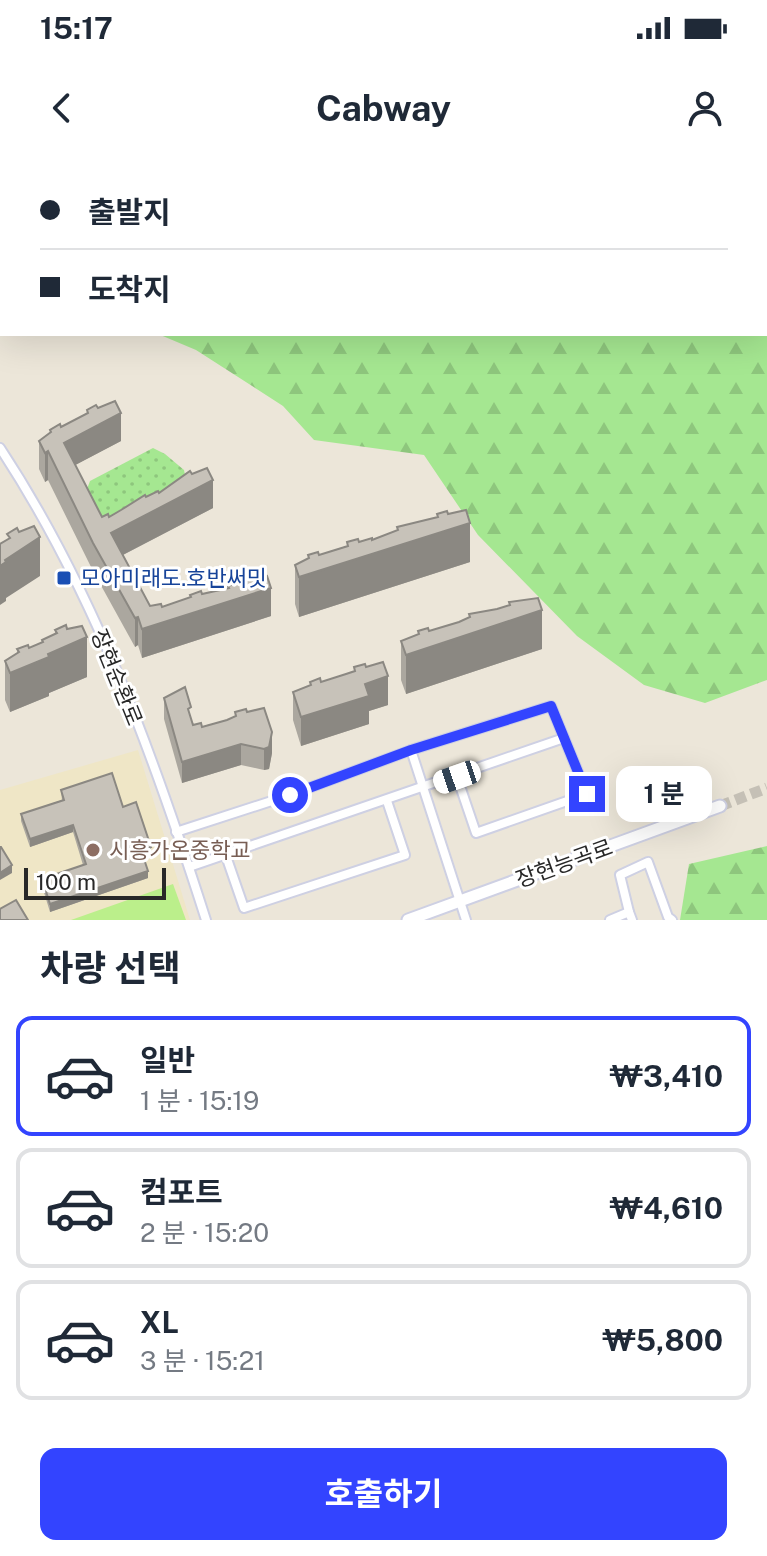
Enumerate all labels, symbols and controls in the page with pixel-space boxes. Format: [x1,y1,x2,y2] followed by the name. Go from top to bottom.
[40,10,113,46] text: 15:17
[40,86,84,130] icon: back
[683,86,727,130] icon: person
[316,87,451,129] text: Cabway
[88,194,171,230] text: 출발지
[88,271,171,307] text: 도착지
[80,565,267,591] place label: 모아미래도.호반써밋
[55,569,73,587] marker: 모아미래도.호반써밋
[86,625,148,729] street label: 장현순환로
[430,758,484,796] car
[615,766,711,822] callout: 1 분
[569,776,605,812] route end
[272,777,308,813] route start
[644,778,684,809] text: 1 분
[512,833,616,893] street label: 장현능곡로
[109,837,251,863] place label: 시흥가온중학교
[84,841,102,859] marker: 시흥가온중학교
[24,864,166,900] scale bar
[36,869,96,895] text: 100 m
[40,947,181,989] text: 차량 선택
[44,1040,116,1112] icon: car
[140,1042,195,1078] text: 일반
[609,1058,723,1094] text: ₩3,410
[140,1085,259,1116] text: 1 분 · 15:19
[44,1172,116,1244] icon: car
[140,1174,223,1210] text: 컴포트
[609,1190,723,1226] text: ₩4,610
[140,1217,269,1248] text: 2 분 · 15:20
[44,1304,116,1376] icon: car
[140,1304,179,1340] text: XL
[602,1322,723,1358] text: ₩5,800
[140,1345,265,1376] text: 3 분 · 15:21
[40,1448,727,1540] button: 호출하기

